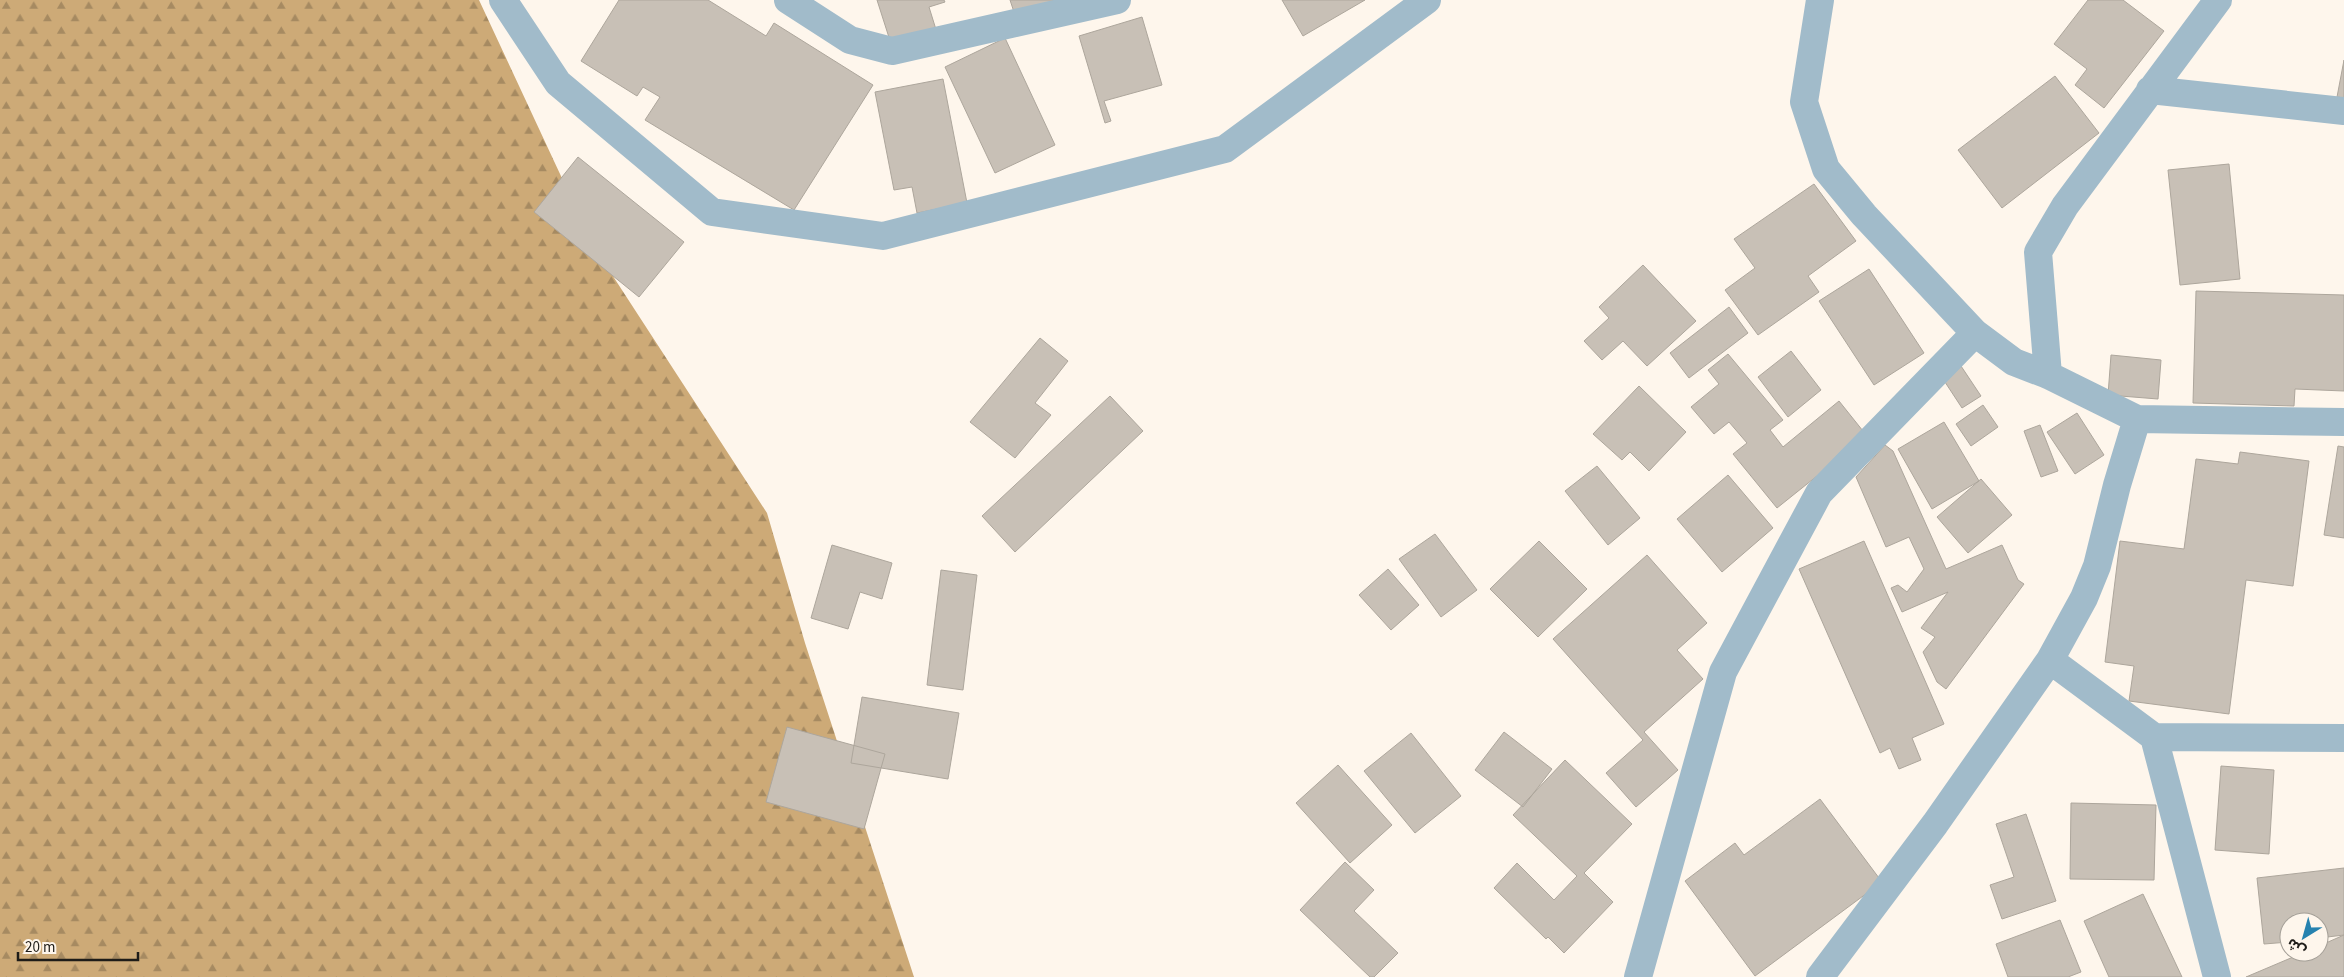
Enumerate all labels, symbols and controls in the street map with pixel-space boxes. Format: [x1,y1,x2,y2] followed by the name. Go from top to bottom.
[2279,912,2329,962] north arrow
[18,930,138,962] scale bar
[2283,933,2310,960] text: ش
[25,937,55,958] text: 20 m

